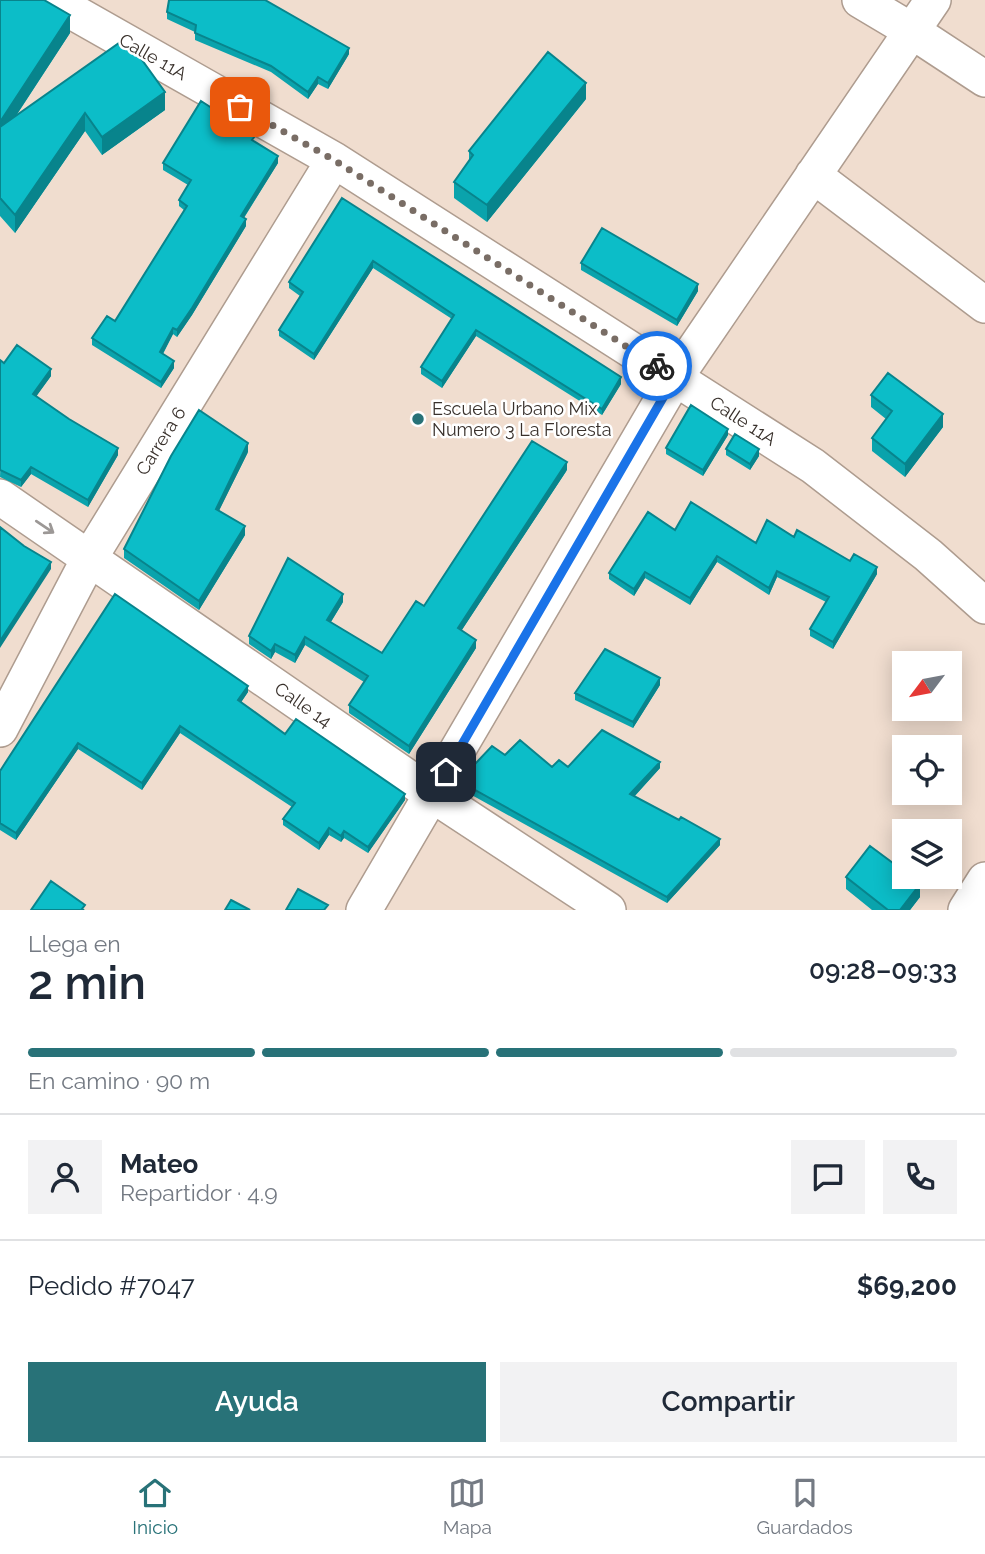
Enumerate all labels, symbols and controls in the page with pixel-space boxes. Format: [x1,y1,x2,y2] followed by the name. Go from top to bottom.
[116,29,191,84] street label: Calle 11A
[210,77,270,137] pin
[221,88,259,126] icon: bag
[622,331,692,401] courier
[638,347,676,385] icon: bike
[706,391,780,450] street label: Calle 11A
[432,398,611,440] place label: Escuela Urbano Mix Numero 3 La Floresta
[131,403,190,479] street label: Carrera 6
[410,411,426,427] marker: Escuela Urbano Mix Numero 3 La Floresta
[35,520,54,534] one-way arrow
[892,651,962,721] north arrow
[892,651,962,889] map controls
[271,677,336,732] street label: Calle 14
[892,735,962,805] button: locate
[416,742,476,802] pin
[427,753,465,791] icon: home
[892,819,962,889] button: layers
[28,930,121,957] text: Llega en
[809,955,957,985] text: 09:28–09:33
[28,956,146,1010] text: 2 min
[28,1067,210,1094] text: En camino · 90 m
[28,1140,102,1214] button: person
[791,1140,865,1214] button: chat
[883,1140,957,1214] button: phone
[120,1149,198,1179] text: Mateo
[120,1179,278,1206] text: Repartidor · 4.9
[28,1271,195,1301] text: Pedido #7047
[857,1271,957,1301] text: $69,200
[28,1362,486,1442] button: Ayuda
[500,1362,957,1442] button: Compartir
[132,1474,178,1538] tab: Inicio
[443,1474,492,1538] tab: Mapa
[757,1474,853,1538] tab: Guardados

